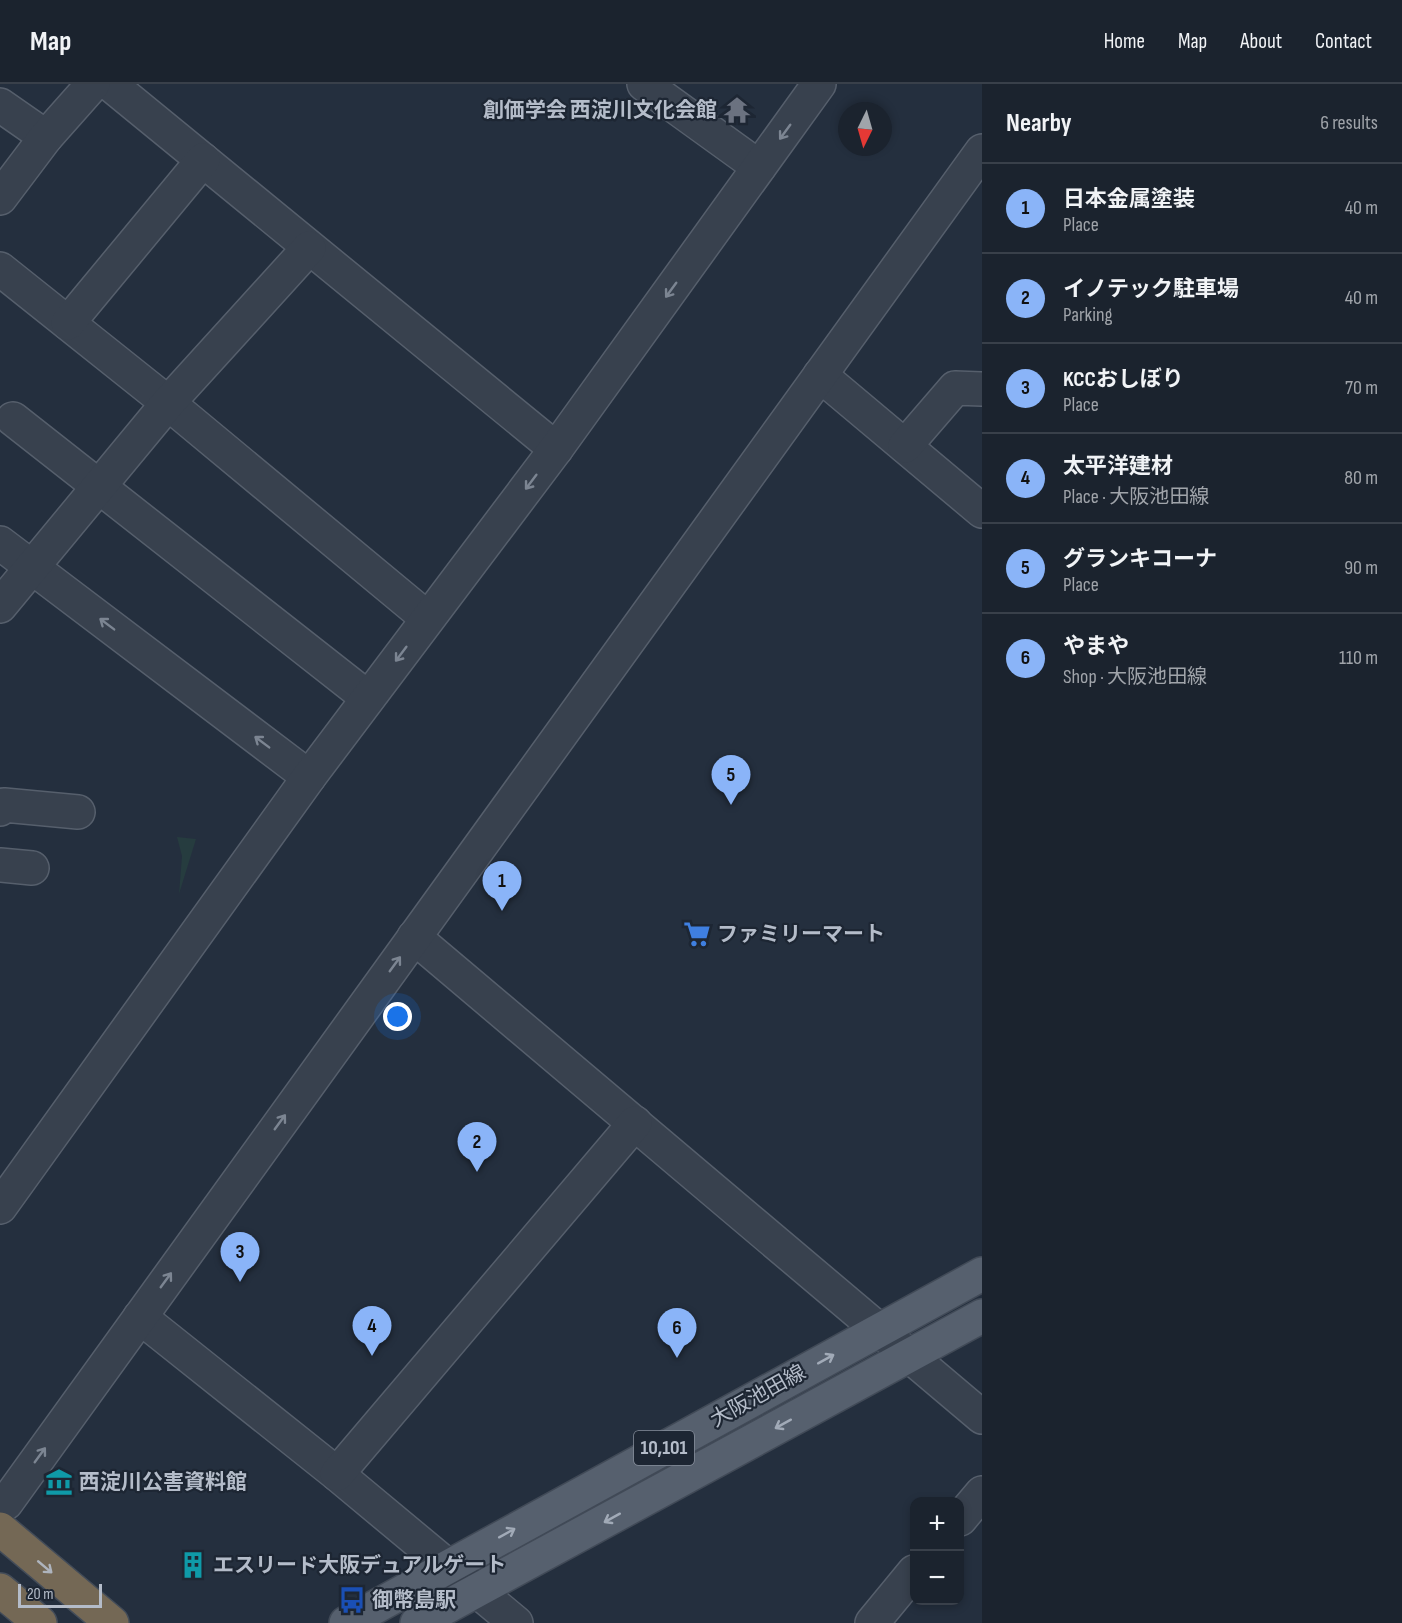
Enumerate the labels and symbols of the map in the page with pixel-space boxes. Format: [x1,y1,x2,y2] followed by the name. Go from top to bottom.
[722,95,752,125] temple icon: 創価学会 西淀川文化会館
[483,98,717,123] place label: 創価学会 西淀川文化会館
[838,102,892,156] north arrow
[779,123,791,139] one-way arrow
[665,281,677,297] one-way arrow
[525,473,538,489] one-way arrow
[99,617,115,630] one-way arrow
[395,645,407,661] one-way arrow
[255,735,271,748] one-way arrow
[712,756,750,805] pin: 5
[482,862,522,911] pin: 1
[682,919,712,949] supermarket icon: ファミリーマート
[717,922,885,947] place label: ファミリーマート
[388,957,401,973] one-way arrow
[383,1002,412,1031] your location
[274,1115,287,1131] one-way arrow
[458,1122,496,1172] pin: 2
[220,1232,260,1282] pin: 3
[160,1273,172,1289] one-way arrow
[352,1306,392,1356] pin: 4
[658,1308,696,1358] pin: 6
[816,1353,834,1364] one-way arrow
[706,1360,810,1432] street label: 大阪池田線
[775,1418,792,1430] one-way arrow
[634,1431,694,1465] road number: 10,101
[34,1448,46,1464] one-way arrow
[44,1467,74,1497] museum icon: 西淀川公害資料館
[79,1470,247,1495] place label: 西淀川公害資料館
[604,1512,621,1524] one-way arrow
[498,1527,516,1538] one-way arrow
[178,1550,208,1580] building icon: エスリード大阪デュアルゲート
[213,1553,506,1578] place label: エスリード大阪デュアルゲート
[37,1560,52,1574] one-way arrow
[18,1581,102,1608] scale bar
[337,1585,367,1615] bus stop icon: 御幣島駅
[372,1588,456,1613] place label: 御幣島駅

